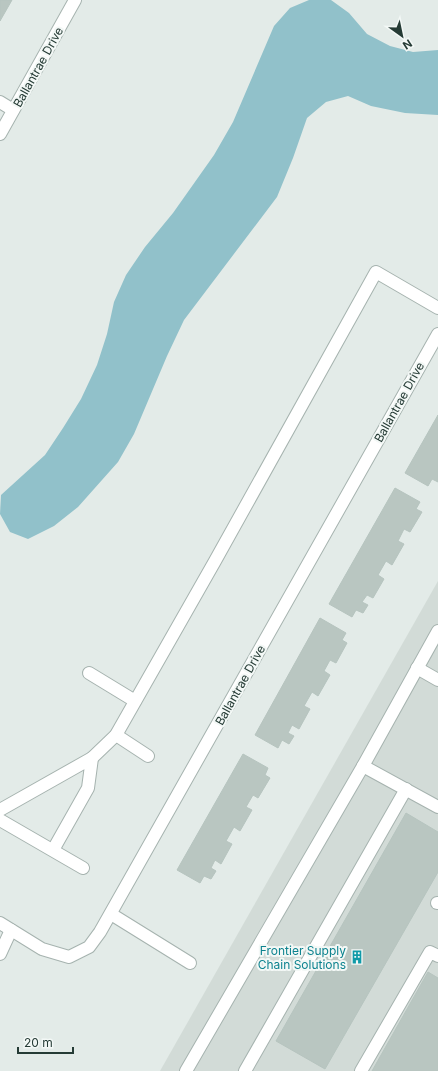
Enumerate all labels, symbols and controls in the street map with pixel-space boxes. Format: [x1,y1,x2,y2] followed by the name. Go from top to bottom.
[382,16,422,56] north arrow
[10,24,66,110] street label: Ballantrae Drive
[400,36,415,53] text: N
[371,359,427,445] street label: Ballantrae Drive
[212,642,268,728] street label: Ballantrae Drive
[258,943,346,972] place label: Frontier Supply Chain Solutions
[349,949,365,965] building icon: Frontier Supply Chain Solutions
[18,1029,73,1055] scale bar
[24,1035,53,1050] text: 20 m

